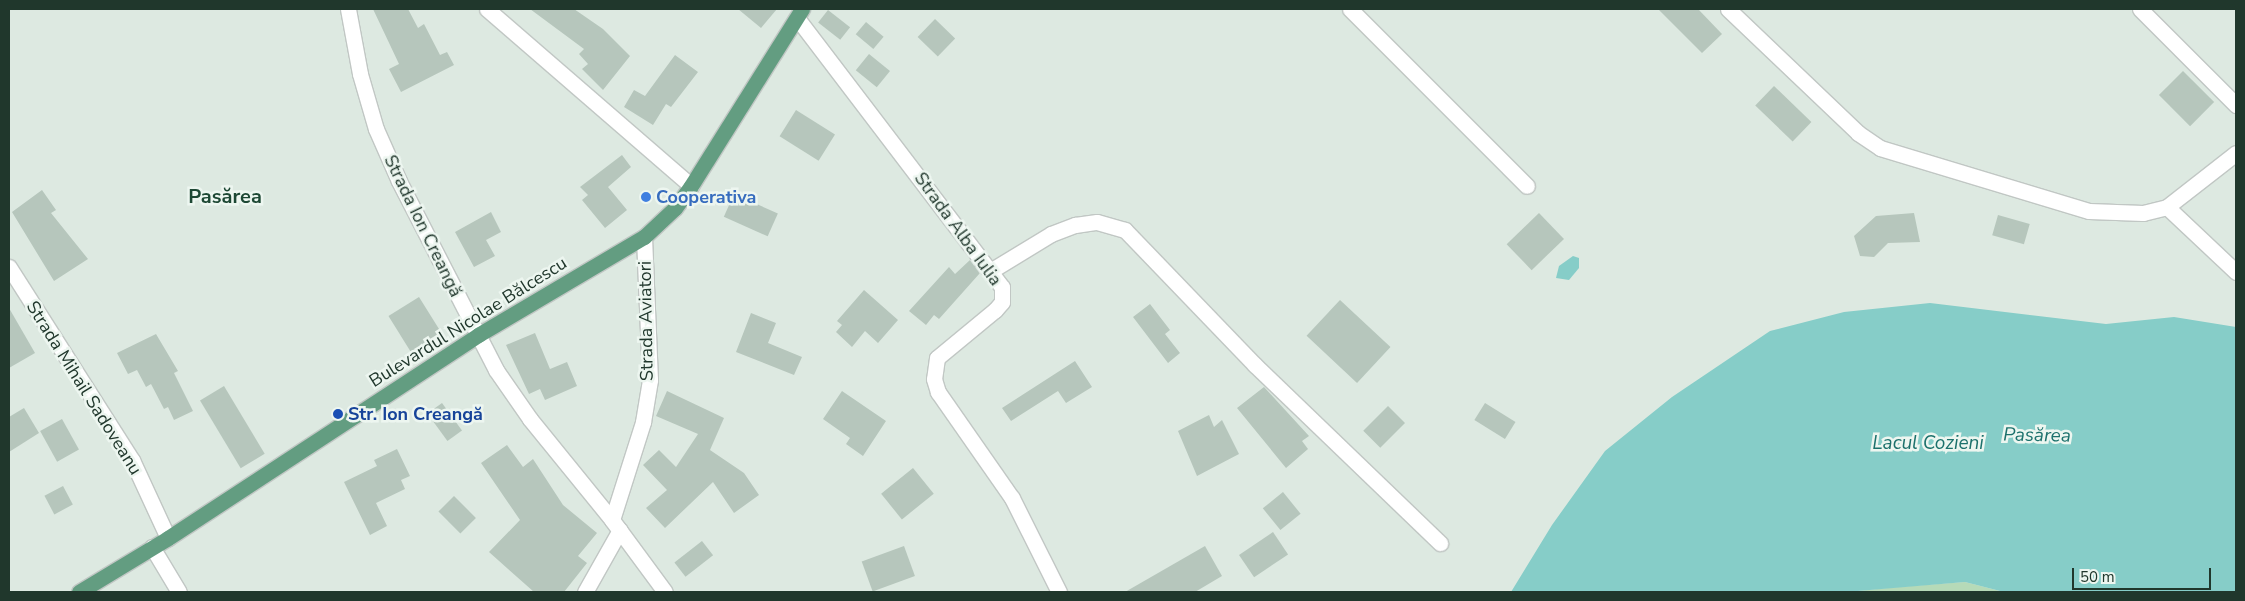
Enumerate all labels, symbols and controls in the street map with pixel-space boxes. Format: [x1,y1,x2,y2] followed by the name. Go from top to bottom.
[379,152,467,300] street label: Strada Ion Creangă
[910,168,1006,290] street label: Strada Alba Iulia
[188,184,262,208] district label: Pasărea
[656,186,756,208] place label: Cooperativa
[640,191,652,203] marker: Cooperativa
[365,252,571,392] street label: Bulevardul Nicolae Bălcescu
[634,261,658,381] street label: Strada Aviatori
[22,297,146,479] street label: Strada Mihail Sadoveanu
[348,403,483,425] place label: Str. Ion Creangă
[332,408,344,420] marker: Str. Ion Creangă
[2003,424,2071,448] water label: Pasărea
[1872,433,1984,455] water label: Lacul Cozieni
[2075,558,2214,590] scale bar
[2080,567,2115,587] text: 50 m

